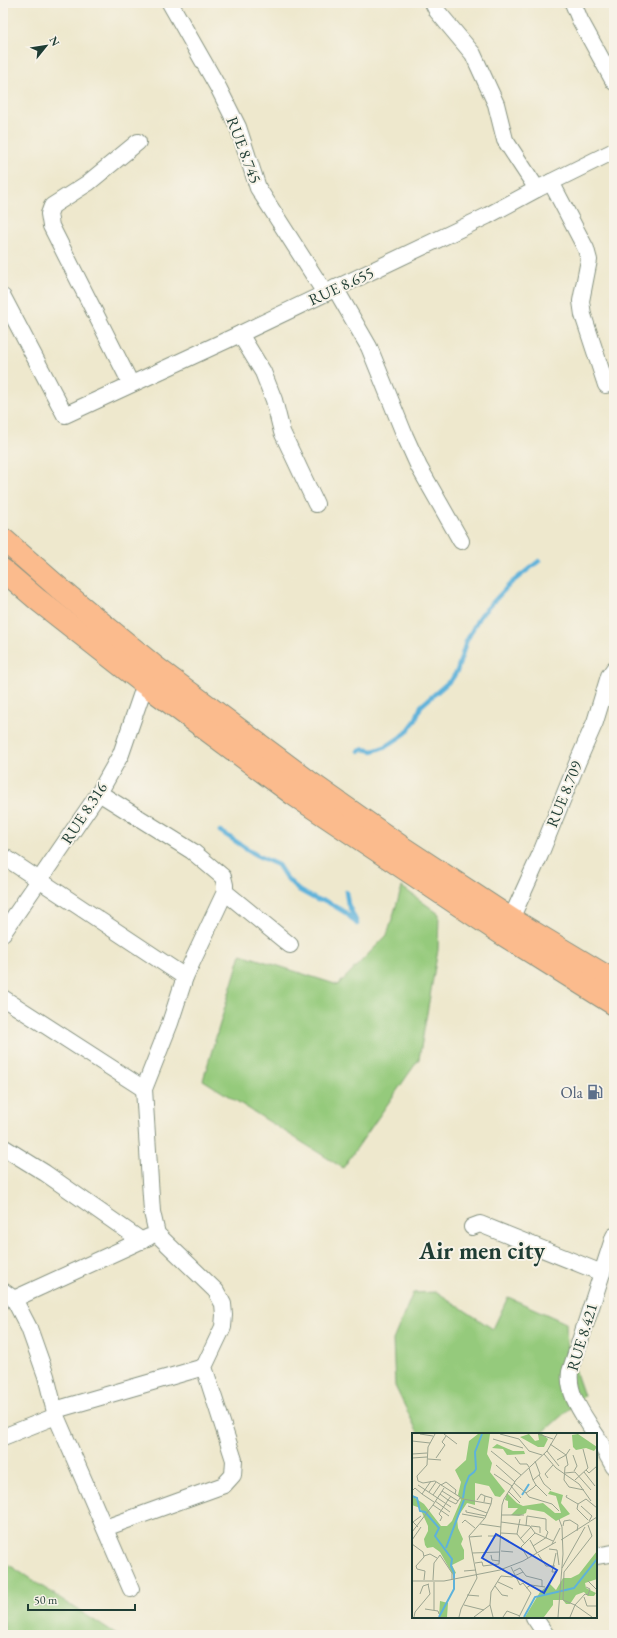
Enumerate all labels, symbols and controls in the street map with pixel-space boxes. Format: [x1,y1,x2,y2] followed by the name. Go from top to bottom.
[26,26,66,66] north arrow
[46,34,63,48] text: N
[222,114,266,186] street label: RUE 8.745
[305,262,377,310] street label: RUE 8.655
[541,757,587,830] street label: RUE 8.709
[56,778,112,848] street label: RUE 8.316
[561,1082,584,1103] place label: Ola
[586,1083,604,1101] fuel station icon: Ola
[418,1235,546,1267] district label: Air men city
[562,1301,602,1373] street label: RUE 8.421
[412,1433,597,1618] inset map
[28,1586,135,1612] scale bar
[34,1592,58,1608] text: 50 m

